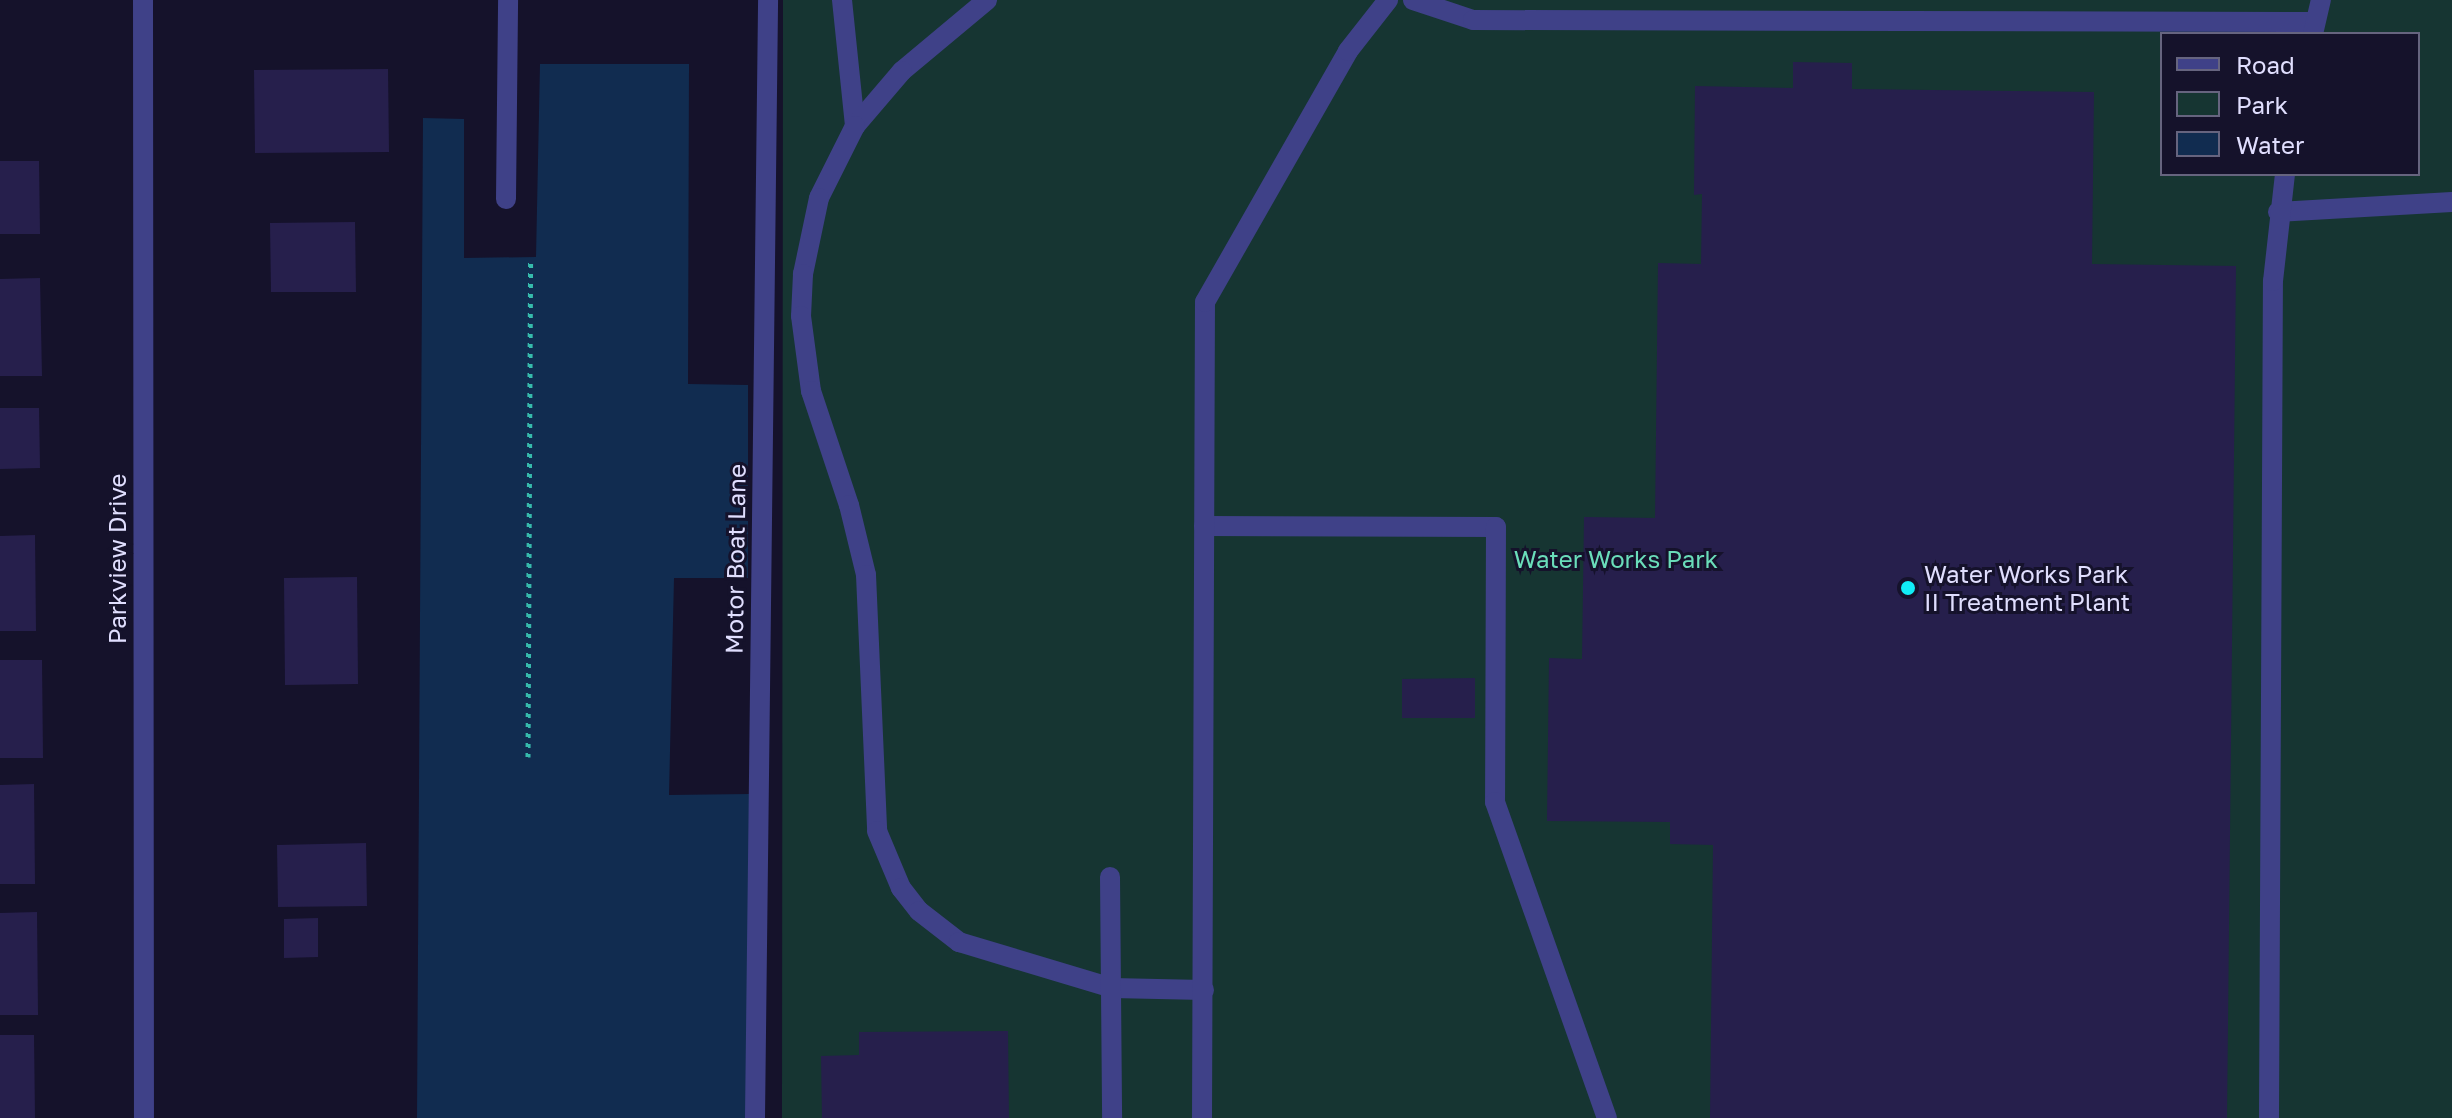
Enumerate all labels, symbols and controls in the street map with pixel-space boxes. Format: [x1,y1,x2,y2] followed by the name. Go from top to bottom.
[2160,32,2420,176] legend
[2236,50,2295,79] text: Road
[2236,90,2288,119] text: Park
[2236,130,2304,159] text: Water
[719,464,751,654] street label: Motor Boat Lane
[103,474,131,644] street label: Parkview Drive
[1514,545,1718,573] park label: Water Works Park
[1924,560,2130,616] place label: Water Works Park II Treatment Plant
[1899,579,1917,597] marker: Water Works Park II Treatment Plant

